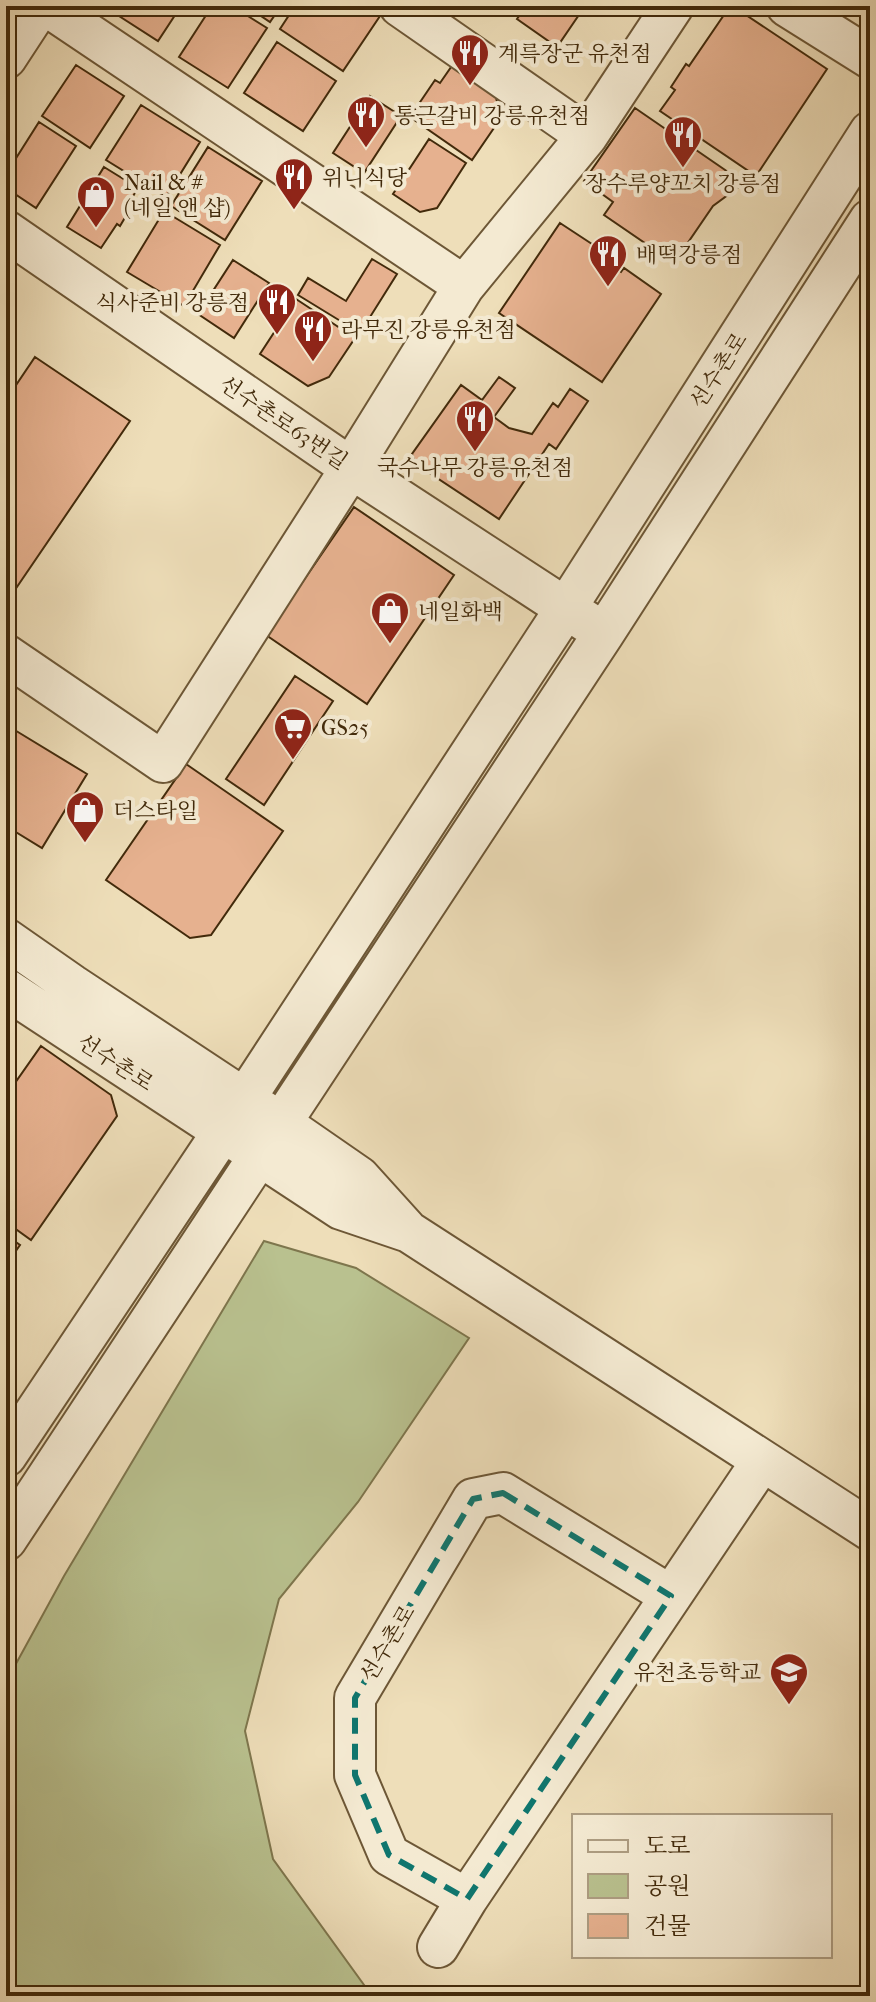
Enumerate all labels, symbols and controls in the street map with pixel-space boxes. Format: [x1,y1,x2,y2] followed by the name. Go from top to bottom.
[449,32,491,87] restaurant icon: 계륵장군 유천점
[498,41,651,67] place label: 계륵장군 유천점
[345,94,387,149] restaurant icon: 통근갈비 강릉유천점
[394,103,590,129] place label: 통근갈비 강릉유천점
[662,114,704,169] restaurant icon: 장수루양꼬치 강릉점
[273,156,315,211] restaurant icon: 위니식당
[322,165,408,191] place label: 위니식당
[124,170,231,221] place label: Nail & # (네일 앤 샵)
[585,171,781,197] place label: 장수루양꼬치 강릉점
[75,174,117,229] shop icon: Nail & # (네일 앤 샵)
[587,233,629,288] restaurant icon: 배떡강릉점
[636,242,742,268] place label: 배떡강릉점
[256,281,298,336] restaurant icon: 식사준비 강릉점
[96,290,249,316] place label: 식사준비 강릉점
[292,308,334,363] restaurant icon: 라무진 강릉유천점
[341,317,516,343] place label: 라무진 강릉유천점
[685,328,753,413] street label: 선수촌로
[215,371,352,475] street label: 선수촌로63번길
[454,398,496,453] restaurant icon: 국수나무 강릉유천점
[377,455,573,481] place label: 국수나무 강릉유천점
[369,590,411,645] shop icon: 네일화백
[418,599,503,625] place label: 네일화백
[272,706,314,761] supermarket icon: GS25
[321,715,369,741] place label: GS25
[64,789,106,844] shop icon: 더스타일
[113,798,198,824] place label: 더스타일
[73,1029,158,1097] street label: 선수촌로
[355,1600,421,1687] street label: 선수촌로
[768,1651,810,1706] school or university icon: 유천초등학교
[633,1660,761,1686] place label: 유천초등학교
[572,1814,832,1958] legend
[644,1832,690,1860] text: 도로
[644,1872,690,1900] text: 공원
[644,1912,690,1940] text: 건물

